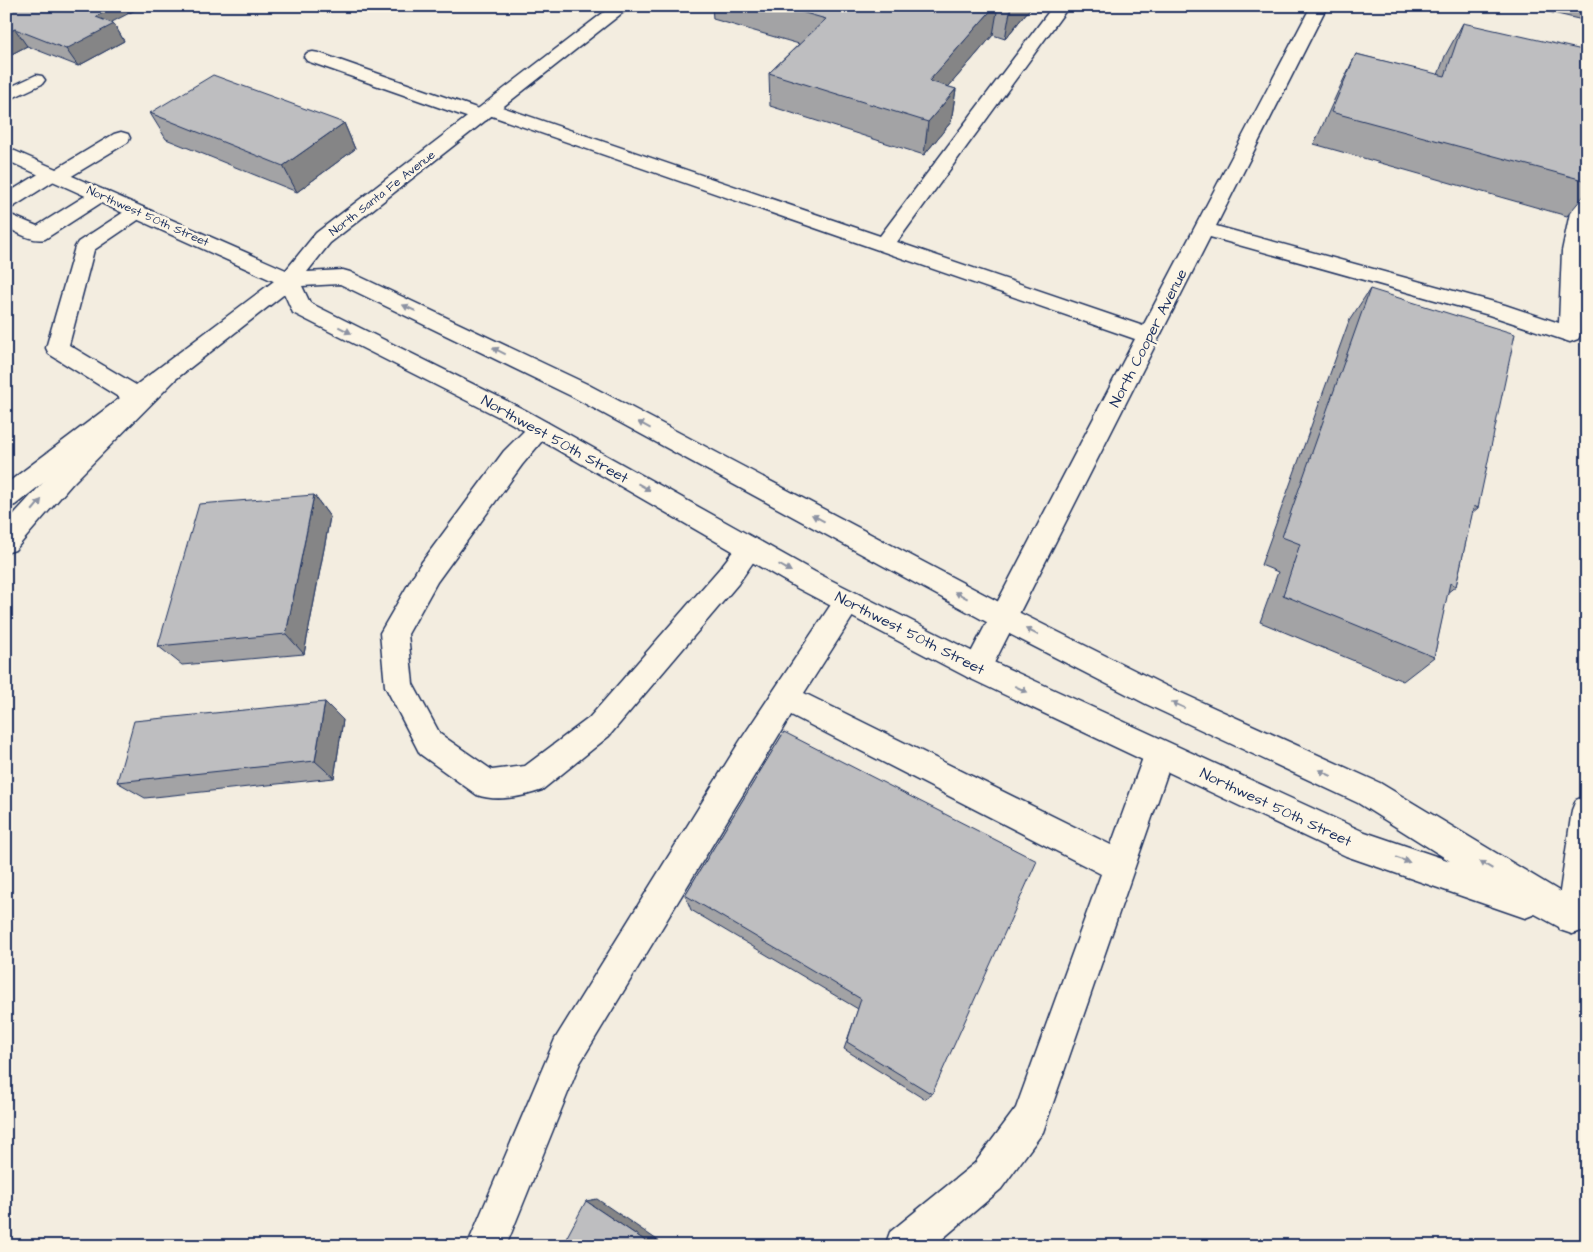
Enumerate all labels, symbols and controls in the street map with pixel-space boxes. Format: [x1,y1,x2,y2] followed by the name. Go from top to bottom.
[326,146,439,240] street label: North Santa Fe Avenue
[84,182,212,251] street label: Northwest 50th Street
[1104,265,1192,411] street label: North Cooper Avenue
[402,304,416,312] one-way arrow
[338,326,352,334] one-way arrow
[492,347,506,355] one-way arrow
[477,390,632,489] street label: Northwest 50th Street
[637,421,651,429] one-way arrow
[637,482,651,491] one-way arrow
[31,499,42,511] one-way arrow
[811,514,825,522] one-way arrow
[778,563,791,572] one-way arrow
[831,587,988,680] street label: Northwest 50th Street
[954,591,968,599] one-way arrow
[1025,628,1039,636] one-way arrow
[1014,685,1028,693] one-way arrow
[1171,700,1185,708] one-way arrow
[1196,763,1355,852] street label: Northwest 50th Street
[1318,769,1332,777] one-way arrow
[1396,857,1411,865] one-way arrow
[1480,860,1493,869] one-way arrow

